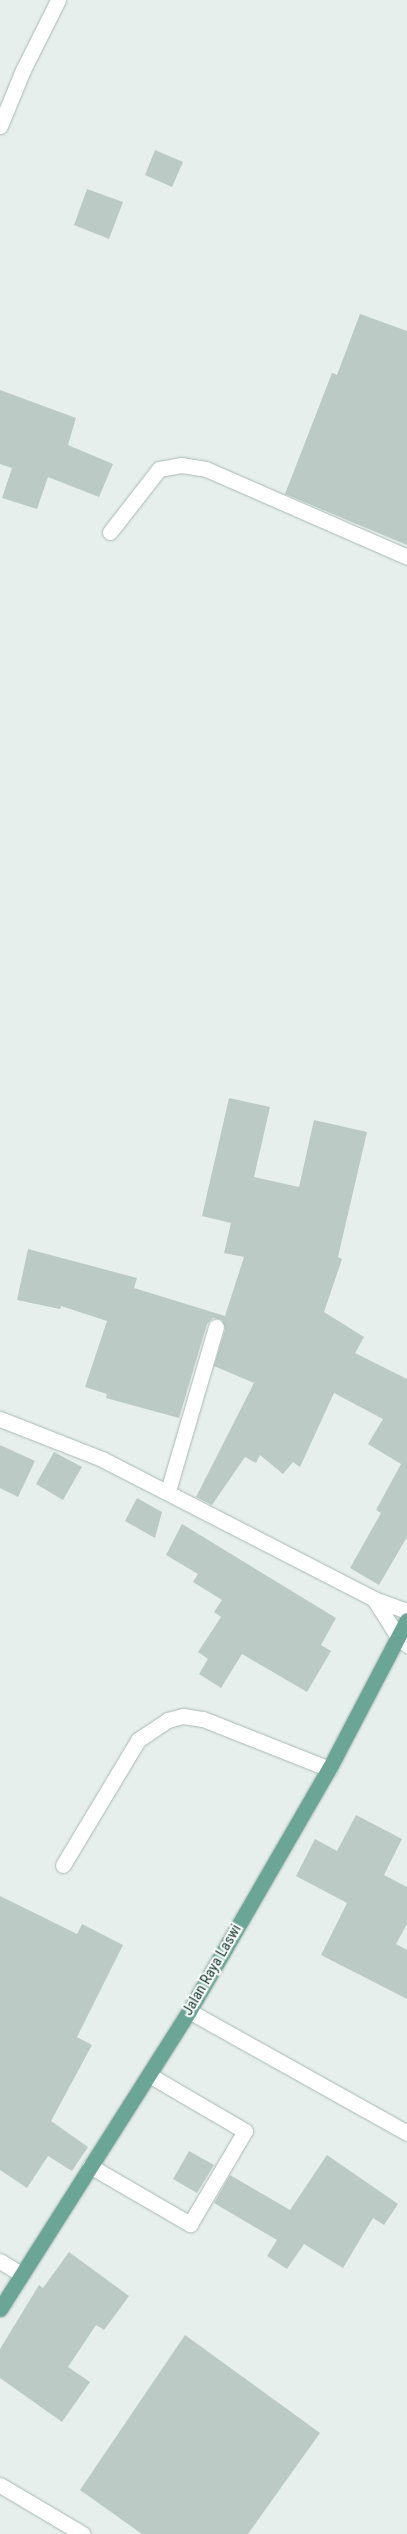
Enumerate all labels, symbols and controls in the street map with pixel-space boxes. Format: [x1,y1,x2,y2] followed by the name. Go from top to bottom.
[179,1921,245,2019] street label: Jalan Raya Laswi

